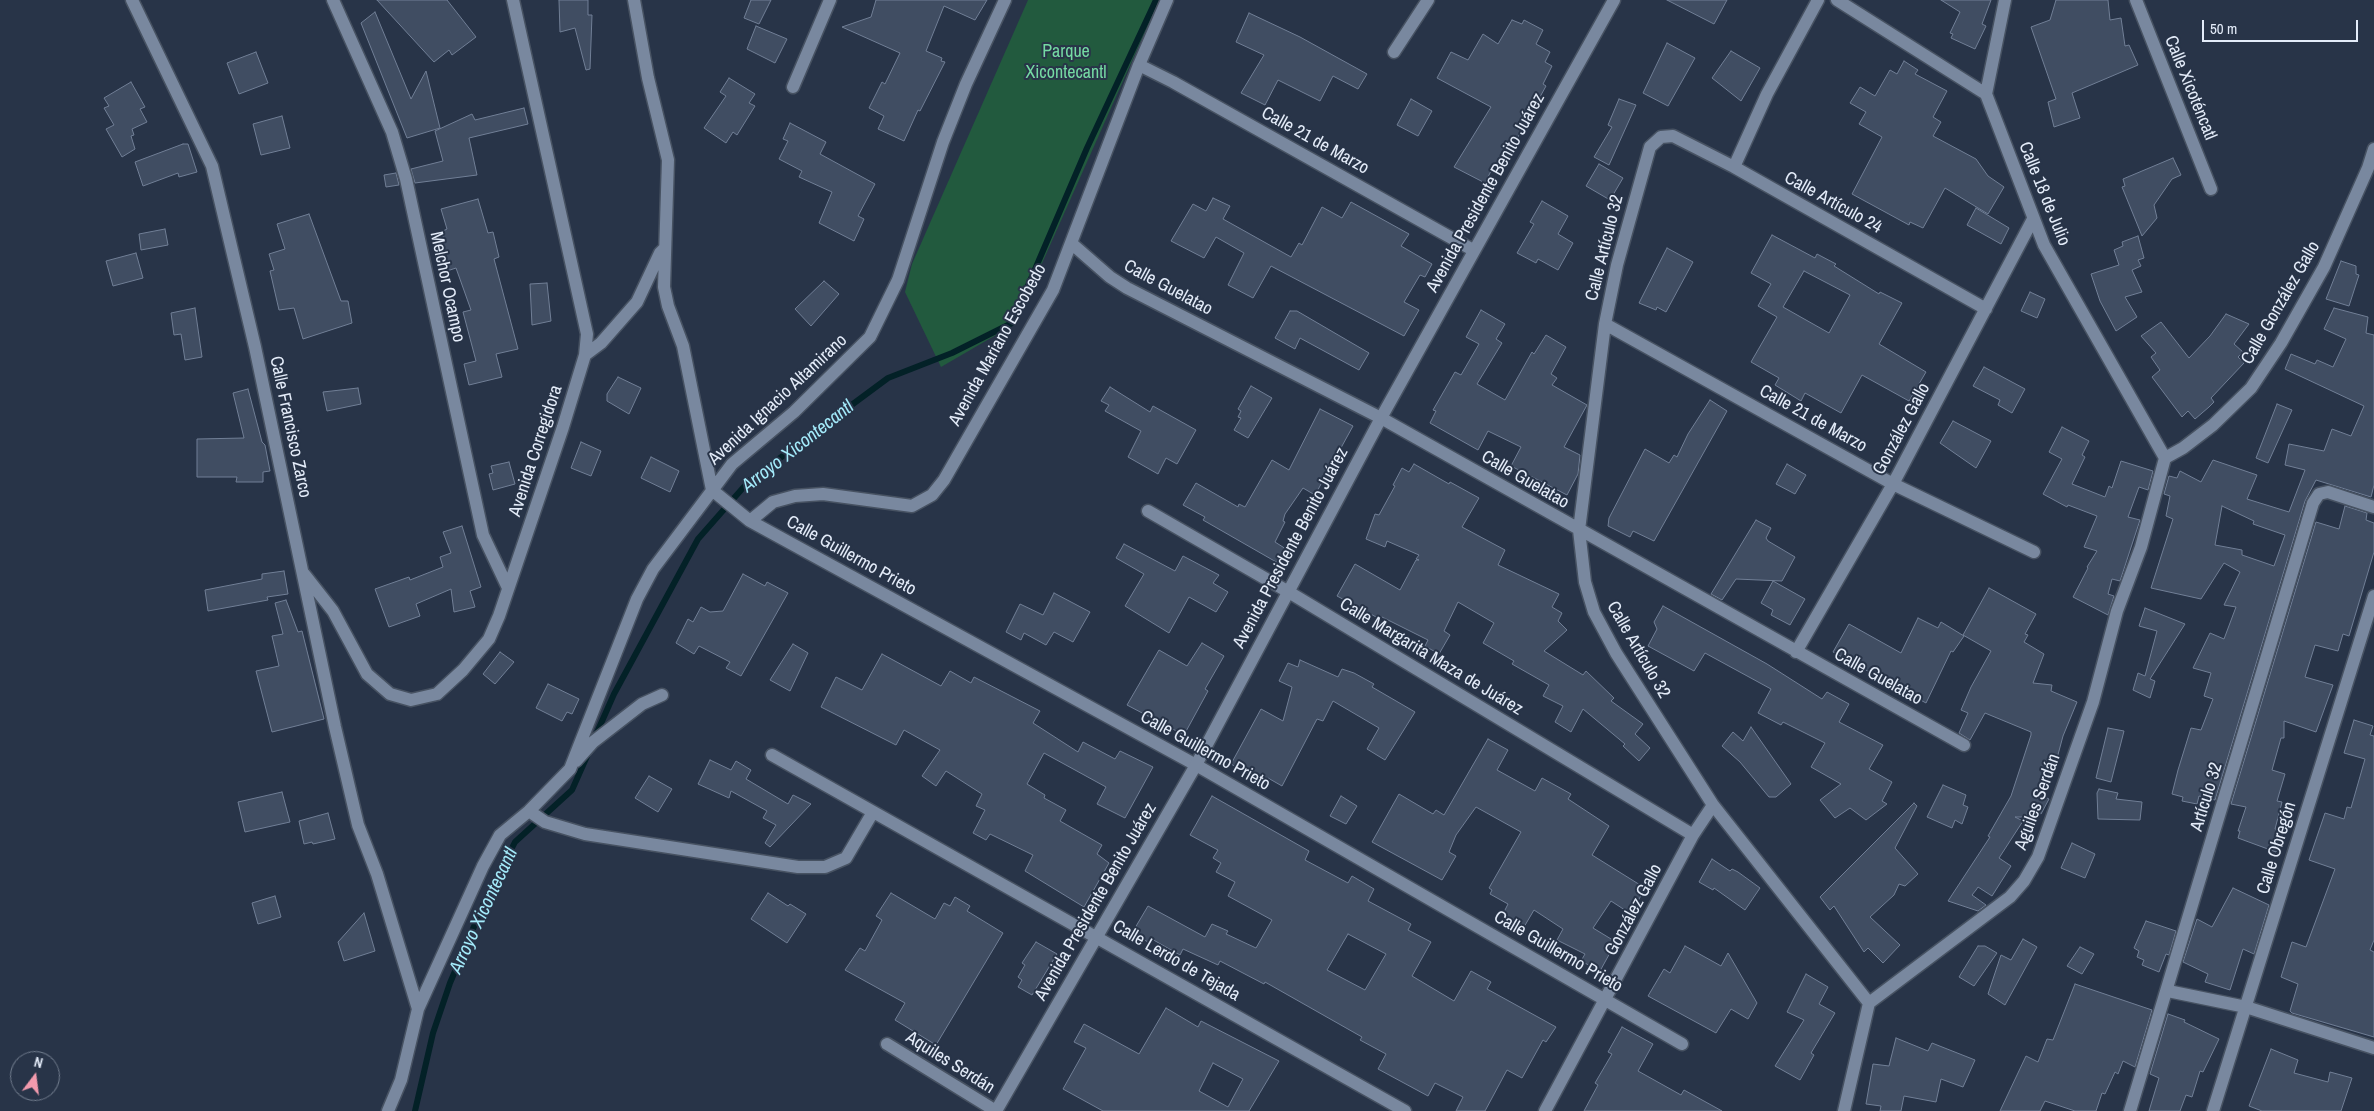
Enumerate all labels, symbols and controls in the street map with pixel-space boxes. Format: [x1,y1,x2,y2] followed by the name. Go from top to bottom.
[2204,10,2360,42] scale bar
[2210,18,2237,39] text: 50 m
[2159,33,2221,143] street label: Calle Xicoténcatl
[1025,41,1107,84] park label: Parque Xicontecantl
[1422,90,1550,296] street label: Avenida Presidente Benito Juárez
[1257,103,1373,179] street label: Calle 21 de Marzo
[2013,139,2075,249] street label: Calle 18 de Julio
[1780,167,1886,239] street label: Calle Artículo 24
[1581,193,1629,303] street label: Calle Artículo 32
[425,230,469,344] street label: Melchor Ocampo
[2237,238,2325,368] street label: Calle González Gallo
[1120,256,1216,320] street label: Calle Guelatao
[944,260,1052,430] street label: Avenida Mariano Escobedo
[704,330,852,470] street label: Avenida Ignacio Altamirano
[264,354,316,500] street label: Calle Francisco Zarco
[1869,379,1935,479] street label: González Gallo
[1755,381,1871,457] street label: Calle 21 de Marzo
[505,383,567,519] street label: Avenida Corregidora
[737,396,859,498] water label: Arroyo Xicontecantl
[1229,444,1353,652] street label: Avenida Presidente Benito Juárez
[1477,446,1573,514] street label: Calle Guelatao
[782,511,920,601] street label: Calle Guillermo Prieto
[1335,594,1527,720] street label: Calle Margarita Maza de Juárez
[1602,598,1674,702] street label: Calle Artículo 32
[1830,644,1926,710] street label: Calle Guelatao
[1136,706,1274,796] street label: Calle Guillermo Prieto
[2011,751,2065,853] street label: Aguiles Serdán
[2186,760,2228,834] street label: Artículo 32
[1031,799,1161,1005] street label: Avenida Presidente Benito Juárez
[2253,799,2301,897] street label: Calle Obregón
[445,845,523,977] water label: Arroyo Xicontecantl
[1601,860,1667,960] street label: González Gallo
[1490,906,1626,998] street label: Calle Guillermo Prieto
[1108,916,1244,1006] street label: Calle Lerdo de Tejada
[901,1027,999,1099] street label: Aquiles Serdán
[10,1051,60,1101] north arrow
[32,1053,45,1072] text: N

